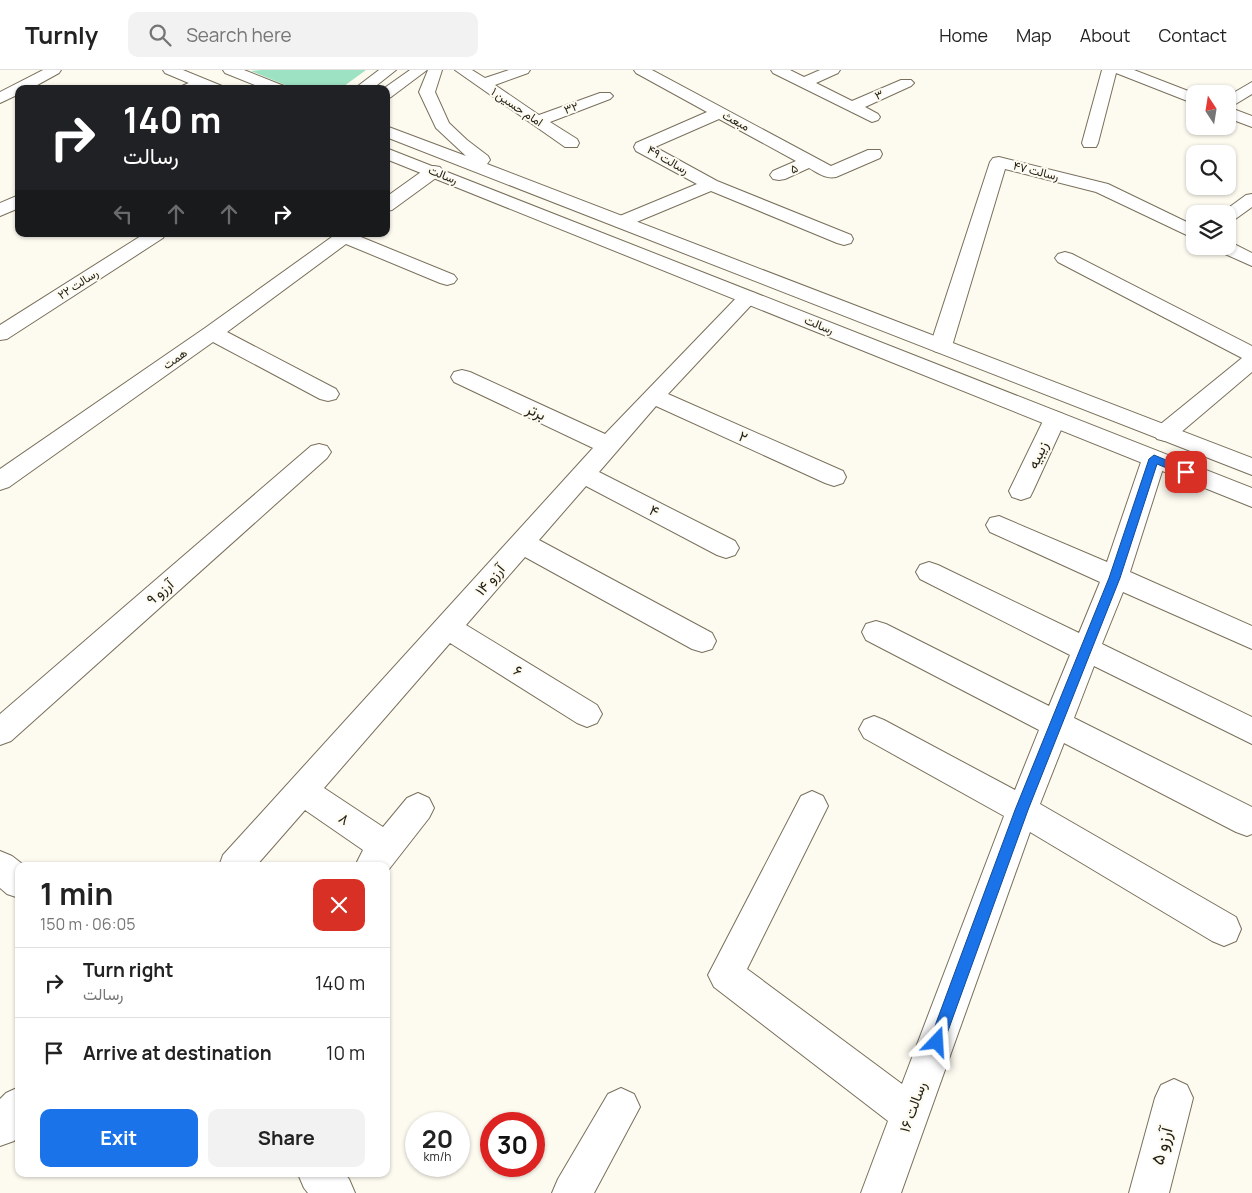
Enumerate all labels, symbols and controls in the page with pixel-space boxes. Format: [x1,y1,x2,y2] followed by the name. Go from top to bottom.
[128,12,478,57] search box
[25,18,98,51] text: Turnly
[146,21,174,49] icon: search
[186,22,292,48] text: Search here
[939,23,988,47] text: Home
[1016,23,1052,47] text: Map
[1080,23,1130,47] text: About
[1158,23,1227,47] text: Contact
[488,83,547,130] street label: امام حسین ۱
[872,85,886,104] street label: ۳
[1186,85,1236,135] north arrow
[1186,85,1236,255] map controls
[123,96,221,144] text: 140 m
[561,97,580,118] street label: ۳۲
[40,105,105,170] icon: right
[720,106,753,135] street label: مبعث
[123,141,179,171] text: رسالت
[644,141,692,178] street label: رسالت ۴۹
[1186,145,1236,195] button: search
[1011,157,1061,184] street label: رسالت ۴۷
[787,159,800,178] street label: ۵
[426,161,460,188] street label: رسالت
[109,200,137,228] icon: left
[162,200,190,228] icon: ahead
[215,200,243,228] icon: ahead
[268,200,296,228] icon: right
[1186,205,1236,255] button: layers
[54,264,101,303] street label: رسالت ۲۲
[802,311,836,338] street label: رسالت
[159,344,190,373] street label: همت
[522,397,550,425] street label: برتر
[735,425,751,448] street label: ۲
[1022,438,1053,472] street label: زیبیه
[1165,451,1207,493] pin
[1172,458,1200,486] icon: arrive
[646,499,663,522] street label: ۴
[470,558,510,600] street label: ۱۴ آرزو
[141,573,179,609] street label: ۹ آرزو
[510,660,527,681] street label: ۶
[335,807,354,830] street label: ۸
[40,873,113,914] text: 1 min
[313,879,365,931] button: close
[40,913,136,935] text: 150 m · 06:05
[83,957,173,983] text: Turn right
[40,969,68,997] icon: right
[315,970,365,996] text: 140 m
[83,983,124,1005] text: رسالت
[910,1015,962,1067] position arrow
[40,1039,68,1067] icon: arrive
[83,1040,272,1066] text: Arrive at destination
[326,1040,365,1066] text: 10 m
[894,1079,931,1135] street label: رسالت ۱۶
[40,1109,198,1167] button: Exit
[208,1109,365,1167] button: Share
[480,1112,545,1177] speed limit sign: 30
[422,1121,453,1156] text: 20
[1145,1122,1178,1167] street label: آرزو ۵
[424,1148,451,1165] text: km/h

